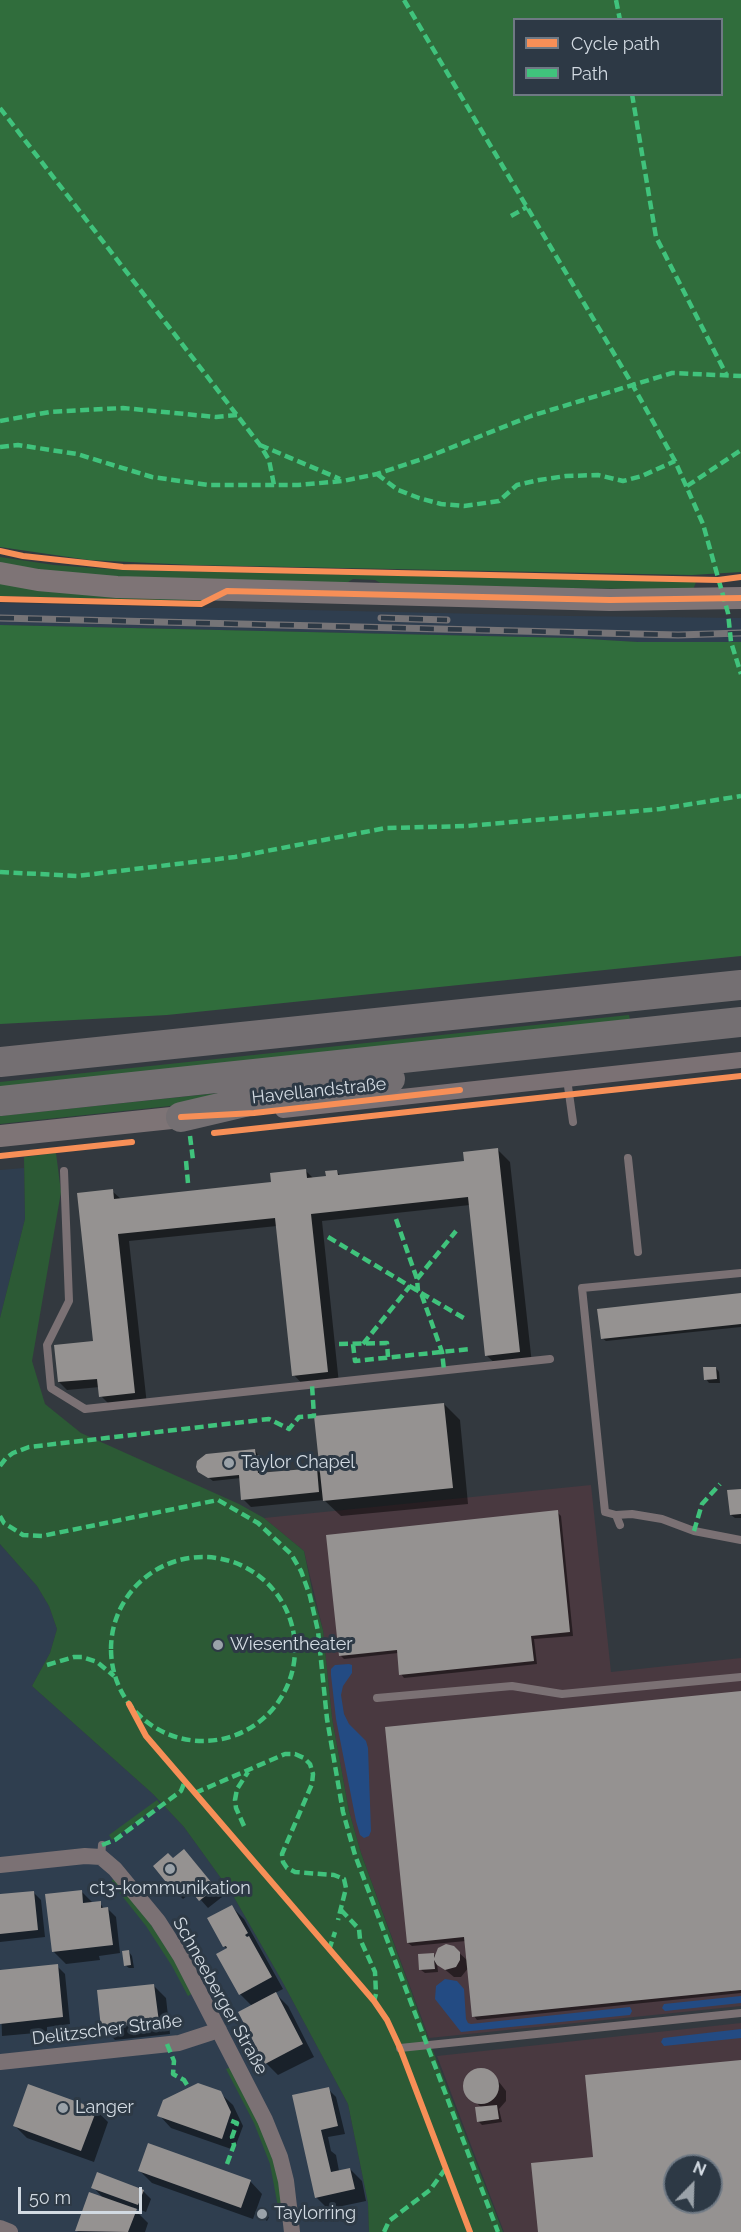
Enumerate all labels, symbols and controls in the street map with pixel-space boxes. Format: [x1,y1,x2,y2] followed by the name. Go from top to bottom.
[513,18,723,96] legend
[571,33,660,54] text: Cycle path
[571,63,608,84] text: Path
[251,1073,387,1109] street label: Havellandstraße
[241,1452,355,1474] place label: Taylor Chapel
[222,1456,236,1470] marker: Taylor Chapel
[230,1634,353,1656] place label: Wiesentheater
[211,1638,225,1652] marker: Wiesentheater
[163,1862,177,1876] marker: ct3-kommunikation
[89,1878,251,1900] place label: ct3-kommunikation
[168,1914,272,2078] street label: Schneeberger Straße
[31,2010,183,2050] street label: Delitzscher Straße
[75,2097,134,2119] place label: Langer
[56,2101,70,2115] marker: Langer
[663,2154,723,2214] north arrow
[690,2158,709,2180] text: N
[21,2175,146,2213] scale bar
[29,2187,71,2208] text: 50 m
[274,2203,356,2225] place label: Taylorring
[255,2207,269,2221] marker: Taylorring

